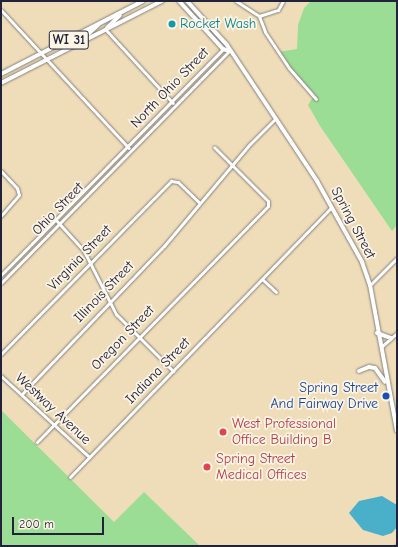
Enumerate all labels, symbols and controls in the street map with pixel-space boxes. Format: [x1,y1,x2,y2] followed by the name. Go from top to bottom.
[180,16,256,32] place label: Rocket Wash
[167,19,177,29] marker: Rocket Wash
[48,29,90,51] road number: WI 31
[127,44,213,132] street label: North Ohio Street
[29,179,87,239] street label: Ohio Street
[327,184,379,262] street label: Spring Street
[45,222,115,294] street label: Virginia Street
[71,258,137,326] street label: Illinois Street
[88,302,158,374] street label: Oregon Street
[122,334,194,408] street label: Indiana Street
[12,370,94,448] street label: Westway Avenue
[270,380,378,412] place label: Spring Street And Fairway Drive
[381,391,391,401] marker: Spring Street And Fairway Drive
[232,416,336,448] place label: West Professional Office Building B
[217,426,229,438] marker: West Professional Office Building B
[216,451,307,484] place label: Spring Street Medical Offices
[201,461,213,473] marker: Spring Street Medical Offices
[14,509,106,535] scale bar
[19,517,54,531] text: 200 m

